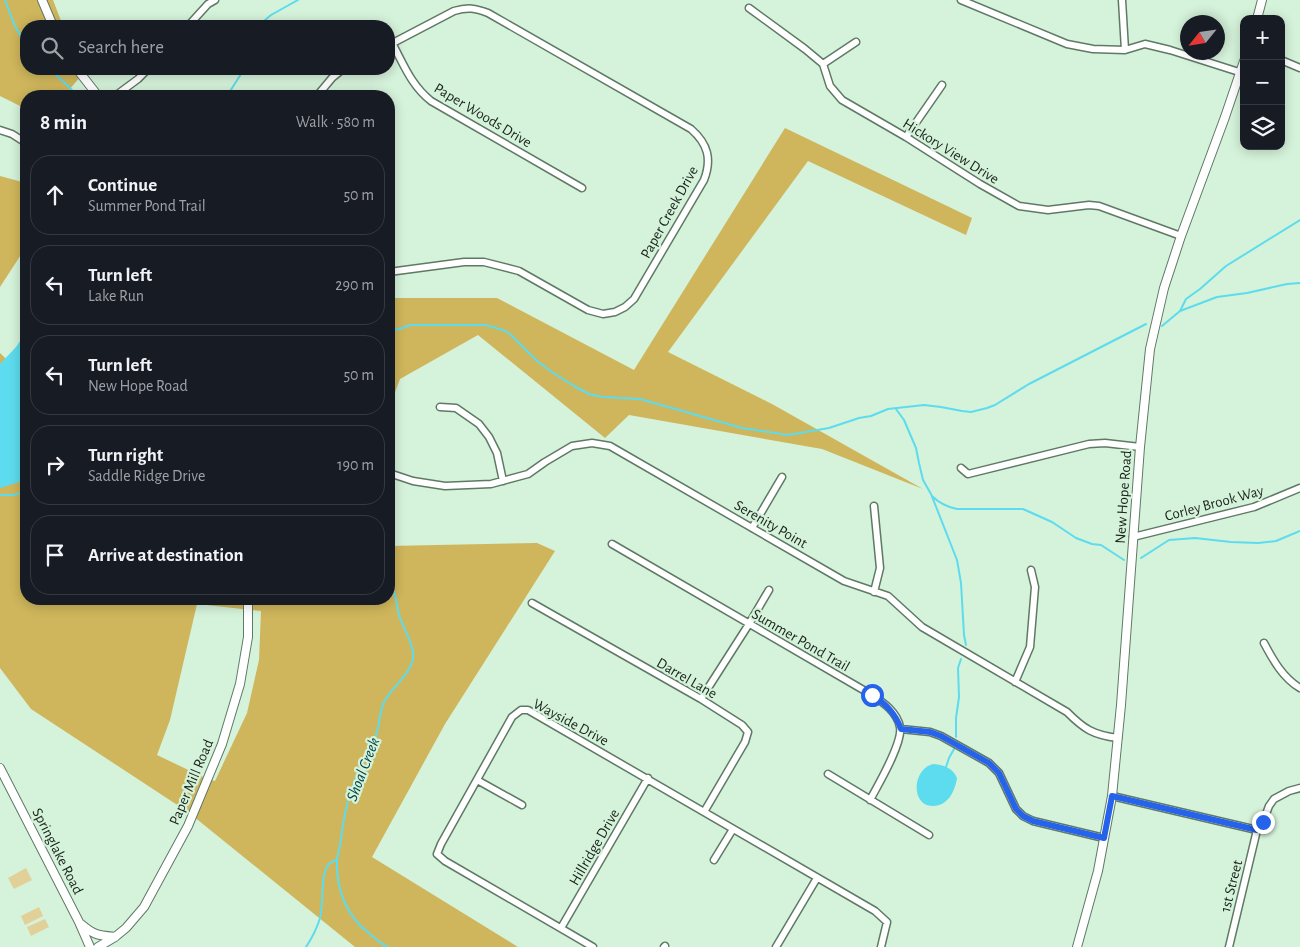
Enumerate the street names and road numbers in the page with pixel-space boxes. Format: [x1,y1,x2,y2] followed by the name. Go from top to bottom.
[431,80,534,150] street label: Paper Woods Drive
[900,116,1001,187] street label: Hickory View Drive
[638,164,701,261] street label: Paper Creek Drive
[1113,450,1134,544] street label: New Hope Road
[1163,483,1266,524] street label: Corley Brook Way
[732,498,810,551] street label: Serenity Point
[749,606,852,675] street label: Summer Pond Trail
[654,655,720,702] street label: Darrel Lane
[530,696,611,749] street label: Wayside Drive
[167,737,216,827] street label: Paper Mill Road
[29,806,86,897] street label: Springlake Road
[567,806,622,888] street label: Hillridge Drive
[1218,858,1245,914] street label: 1st Street

